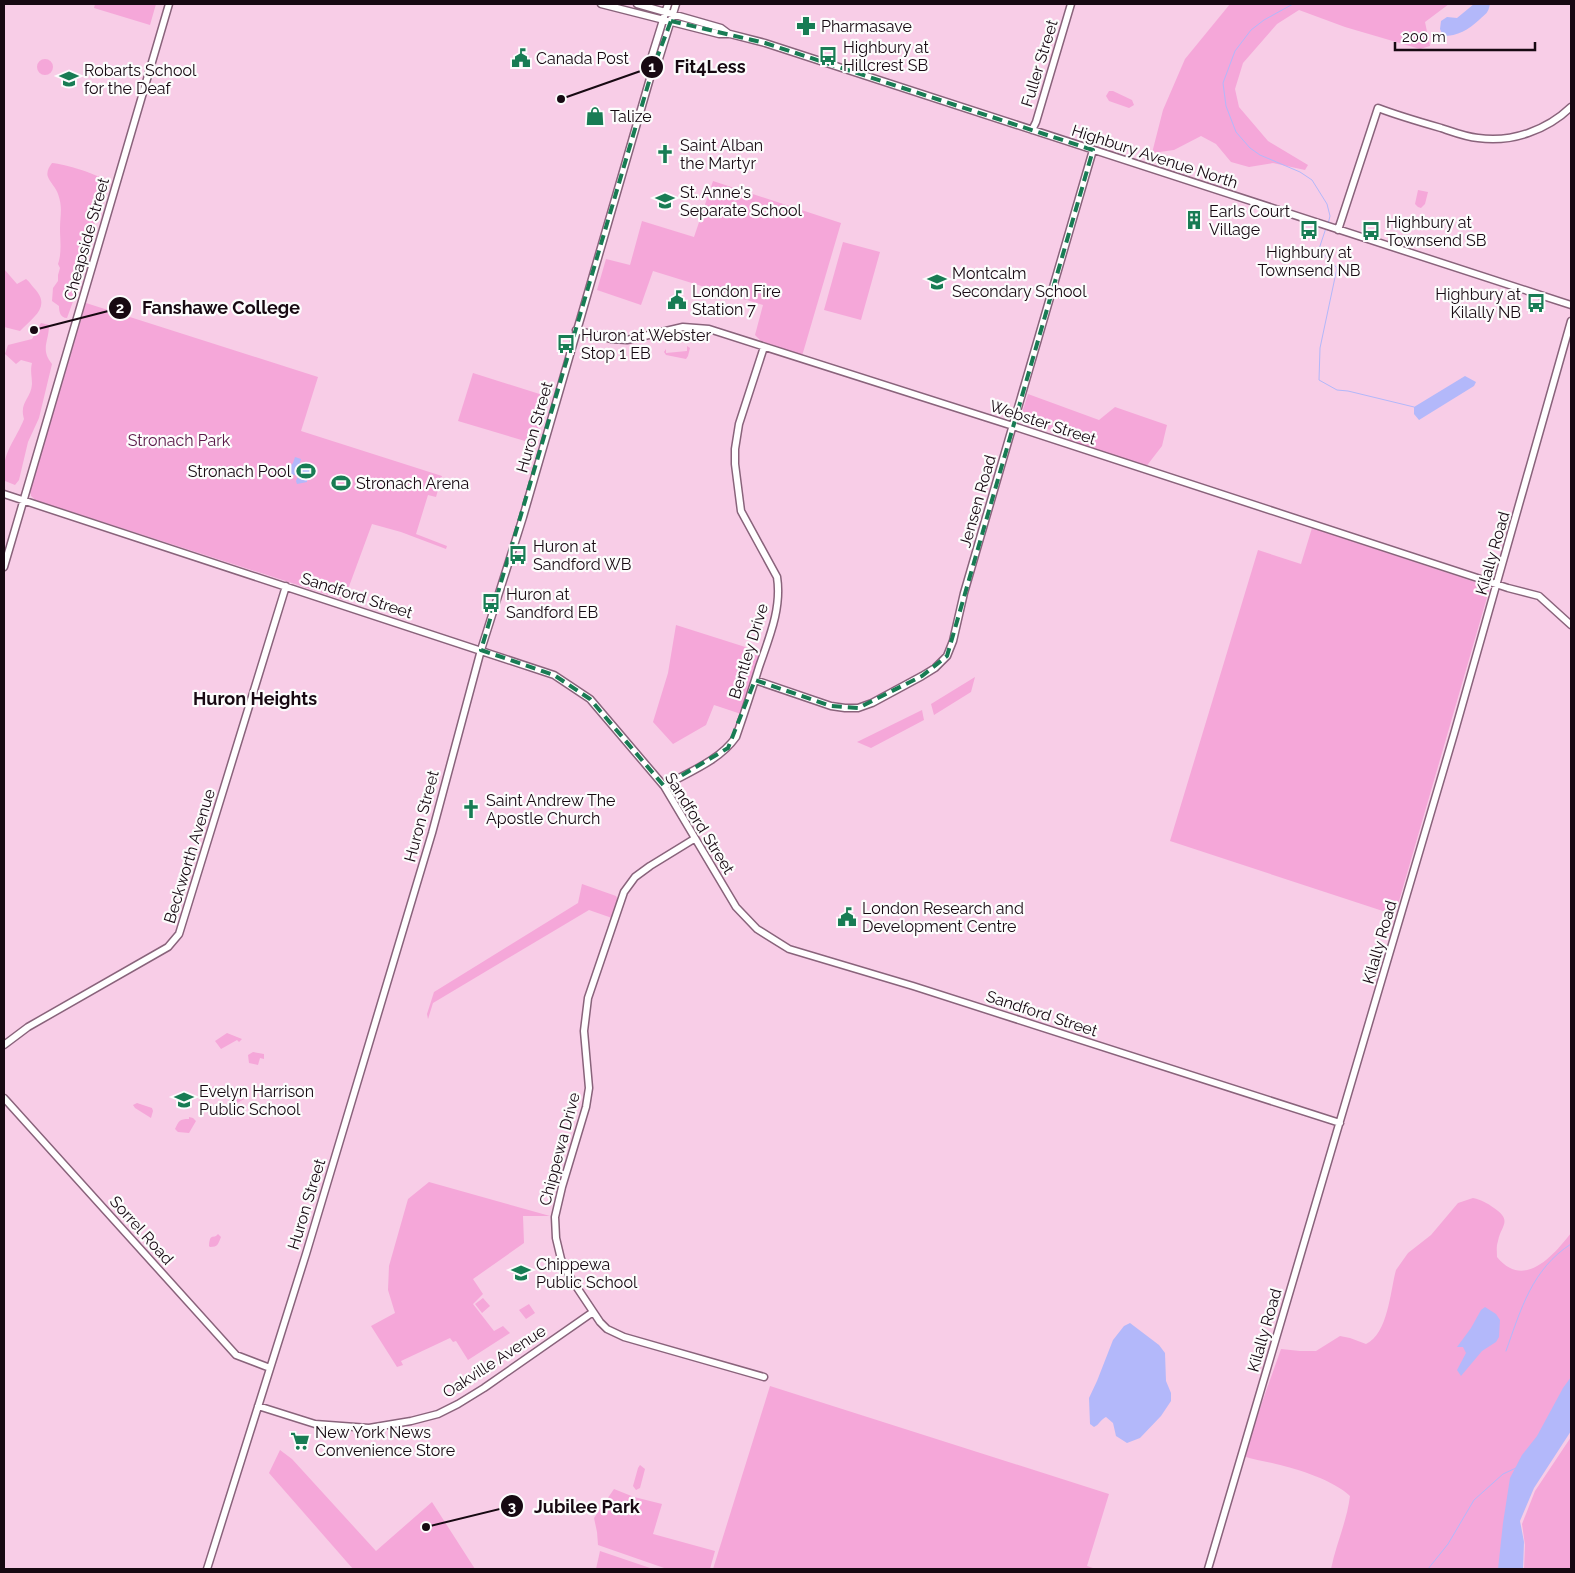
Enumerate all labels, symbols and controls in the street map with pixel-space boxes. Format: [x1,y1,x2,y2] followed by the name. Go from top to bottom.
[795,15,817,37] pharmacy icon: Pharmasave
[821,17,912,36] place label: Pharmasave
[1017,17,1062,109] street label: Fuller Street
[1395,20,1535,52] scale bar
[1402,28,1446,46] text: 200 m
[843,38,929,75] place label: Highbury at Hillcrest SB
[817,45,839,67] bus stop icon: Highbury at Hillcrest SB
[510,47,532,69] public building icon: Canada Post
[536,49,630,68] place label: Canada Post
[639,51,755,84] callout: Fit4Less
[674,56,746,77] text: Fit4Less
[648,58,656,76] text: 1
[84,61,197,98] place label: Robarts School for the Deaf
[58,68,80,90] school or university icon: Robarts School for the Deaf
[584,105,606,127] shop icon: Talize
[610,107,652,126] place label: Talize
[1069,121,1240,192] street label: Highbury Avenue North
[680,136,763,173] place label: Saint Alban the Martyr
[654,143,676,165] church icon: Saint Alban the Martyr
[60,175,113,303] street label: Cheapside Street
[680,183,802,220] place label: St. Anne's Separate School
[654,190,676,212] school or university icon: St. Anne's Separate School
[1209,202,1291,239] place label: Earls Court Village
[1183,209,1205,231] building icon: Earls Court Village
[1386,213,1486,250] place label: Highbury at Townsend SB
[1298,219,1320,241] bus stop icon: Highbury at Townsend NB
[1360,220,1382,242] bus stop icon: Highbury at Townsend SB
[1257,243,1361,280] place label: Highbury at Townsend NB
[952,264,1087,301] place label: Montcalm Secondary School
[926,271,948,293] school or university icon: Montcalm Secondary School
[692,282,781,319] place label: London Fire Station 7
[1435,285,1522,322] place label: Highbury at Kilally NB
[666,289,688,311] public building icon: London Fire Station 7
[107,291,310,324] callout: Fanshawe College
[1525,292,1547,314] bus stop icon: Highbury at Kilally NB
[142,297,300,318] text: Fanshawe College
[116,299,124,317] text: 2
[581,326,711,363] place label: Huron at Webster Stop 1 EB
[555,333,577,355] bus stop icon: Huron at Webster Stop 1 EB
[512,379,557,475] street label: Huron Street
[987,396,1099,449] street label: Webster Street
[128,431,231,450] park label: Stronach Park
[955,453,1000,550] street label: Jensen Road
[295,460,317,482] sports icon: Stronach Pool
[188,462,292,481] place label: Stronach Pool
[330,472,352,494] sports icon: Stronach Arena
[356,474,469,493] place label: Stronach Arena
[1471,509,1513,597] street label: Kilally Road
[533,537,632,574] place label: Huron at Sandford WB
[507,544,529,566] bus stop icon: Huron at Sandford WB
[299,569,416,623] street label: Sandford Street
[506,585,598,622] place label: Huron at Sandford EB
[480,592,502,614] bus stop icon: Huron at Sandford EB
[725,601,772,701] street label: Bentley Drive
[193,688,317,709] district label: Huron Heights
[400,768,443,864] street label: Huron Street
[661,769,739,878] street label: Sandford Street
[160,787,219,926] street label: Beckworth Avenue
[486,791,615,828] place label: Saint Andrew The Apostle Church
[460,798,482,820] church icon: Saint Andrew The Apostle Church
[1358,898,1400,986] street label: Kilally Road
[862,899,1024,936] place label: London Research and Development Centre
[836,906,858,928] public building icon: London Research and Development Centre
[984,987,1101,1041] street label: Sandford Street
[199,1082,314,1119] place label: Evelyn Harrison Public School
[173,1089,195,1111] school or university icon: Evelyn Harrison Public School
[535,1090,584,1208] street label: Chippewa Drive
[284,1156,329,1252] street label: Huron Street
[106,1192,177,1269] street label: Sorrel Road
[536,1255,638,1292] place label: Chippewa Public School
[510,1262,532,1284] school or university icon: Chippewa Public School
[1243,1286,1285,1374] street label: Kilally Road
[439,1321,549,1402] street label: Oakville Avenue
[315,1423,455,1460] place label: New York News Convenience Store
[289,1430,311,1452] supermarket icon: New York News Convenience Store
[499,1490,650,1523] callout: Jubilee Park
[534,1496,641,1517] text: Jubilee Park
[508,1498,516,1516] text: 3

